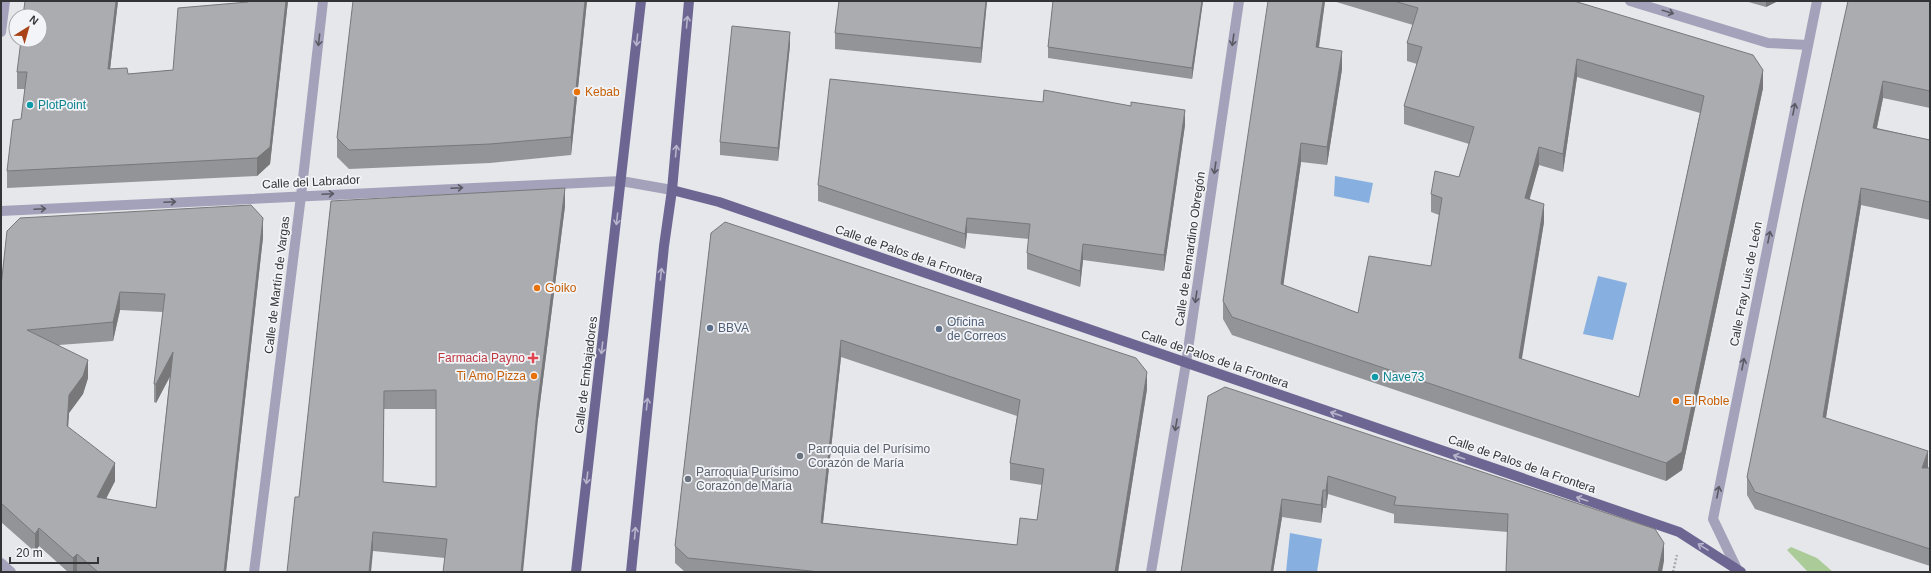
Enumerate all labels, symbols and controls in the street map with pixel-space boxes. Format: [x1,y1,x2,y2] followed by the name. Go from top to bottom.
[8,8,48,48] north arrow
[1661,9,1674,16] one-way arrow
[27,13,41,27] text: N
[684,16,691,29] one-way arrow
[315,33,323,46] one-way arrow
[633,33,641,46] one-way arrow
[1229,33,1237,46] one-way arrow
[585,85,620,99] place label: Kebab
[572,87,582,97] marker: Kebab
[38,98,87,112] place label: PlotPoint
[25,100,35,110] marker: PlotPoint
[1791,103,1799,116] one-way arrow
[672,145,679,158] one-way arrow
[1211,161,1219,174] one-way arrow
[1172,171,1208,327] street label: Calle de Bernardino Obregón
[262,172,360,192] street label: Calle del Labrador
[450,184,463,192] one-way arrow
[321,191,334,198] one-way arrow
[163,198,176,206] one-way arrow
[33,205,46,212] one-way arrow
[613,212,620,225] one-way arrow
[262,215,292,355] street label: Calle de Martín de Vargas
[1727,220,1765,348] street label: Calle Fray Luis de León
[833,222,985,286] street label: Calle de Palos de la Frontera
[1765,231,1773,244] one-way arrow
[657,268,665,281] one-way arrow
[545,281,577,295] place label: Goiko
[532,283,542,293] marker: Goiko
[1192,290,1200,303] one-way arrow
[947,315,1006,343] place label: Oficina de Correos
[572,316,600,434] street label: Calle de Embajadores
[718,321,749,335] place label: BBVA
[705,323,715,333] marker: BBVA
[934,324,944,334] marker: Oficina de Correos
[1139,327,1291,391] street label: Calle de Palos de la Frontera
[598,341,606,354] one-way arrow
[438,351,525,365] place label: Farmacia Payno
[528,353,538,363] marker: Farmacia Payno
[1740,358,1748,371] one-way arrow
[456,369,526,383] place label: Ti Amo Pizza
[1383,370,1425,384] place label: Nave73
[529,371,539,381] marker: Ti Amo Pizza
[1370,372,1380,382] marker: Nave73
[1684,394,1730,408] place label: El Roble
[1671,396,1681,406] marker: El Roble
[644,398,651,411] one-way arrow
[1331,410,1343,418] one-way arrow
[1172,418,1180,431] one-way arrow
[1446,432,1598,496] street label: Calle de Palos de la Frontera
[808,442,930,470] place label: Parroquia del Purísimo Corazón de María
[795,451,805,461] marker: Parroquia del Purísimo Corazón de María
[1454,452,1466,460] one-way arrow
[696,465,799,493] place label: Parroquia Purísimo Corazón de María
[583,471,591,484] one-way arrow
[683,474,693,484] marker: Parroquia Purísimo Corazón de María
[1714,486,1722,499] one-way arrow
[1576,495,1589,502] one-way arrow
[631,527,638,540] one-way arrow
[10,539,98,565] scale bar
[1697,542,1709,550] one-way arrow
[16,546,43,560] text: 20 m

